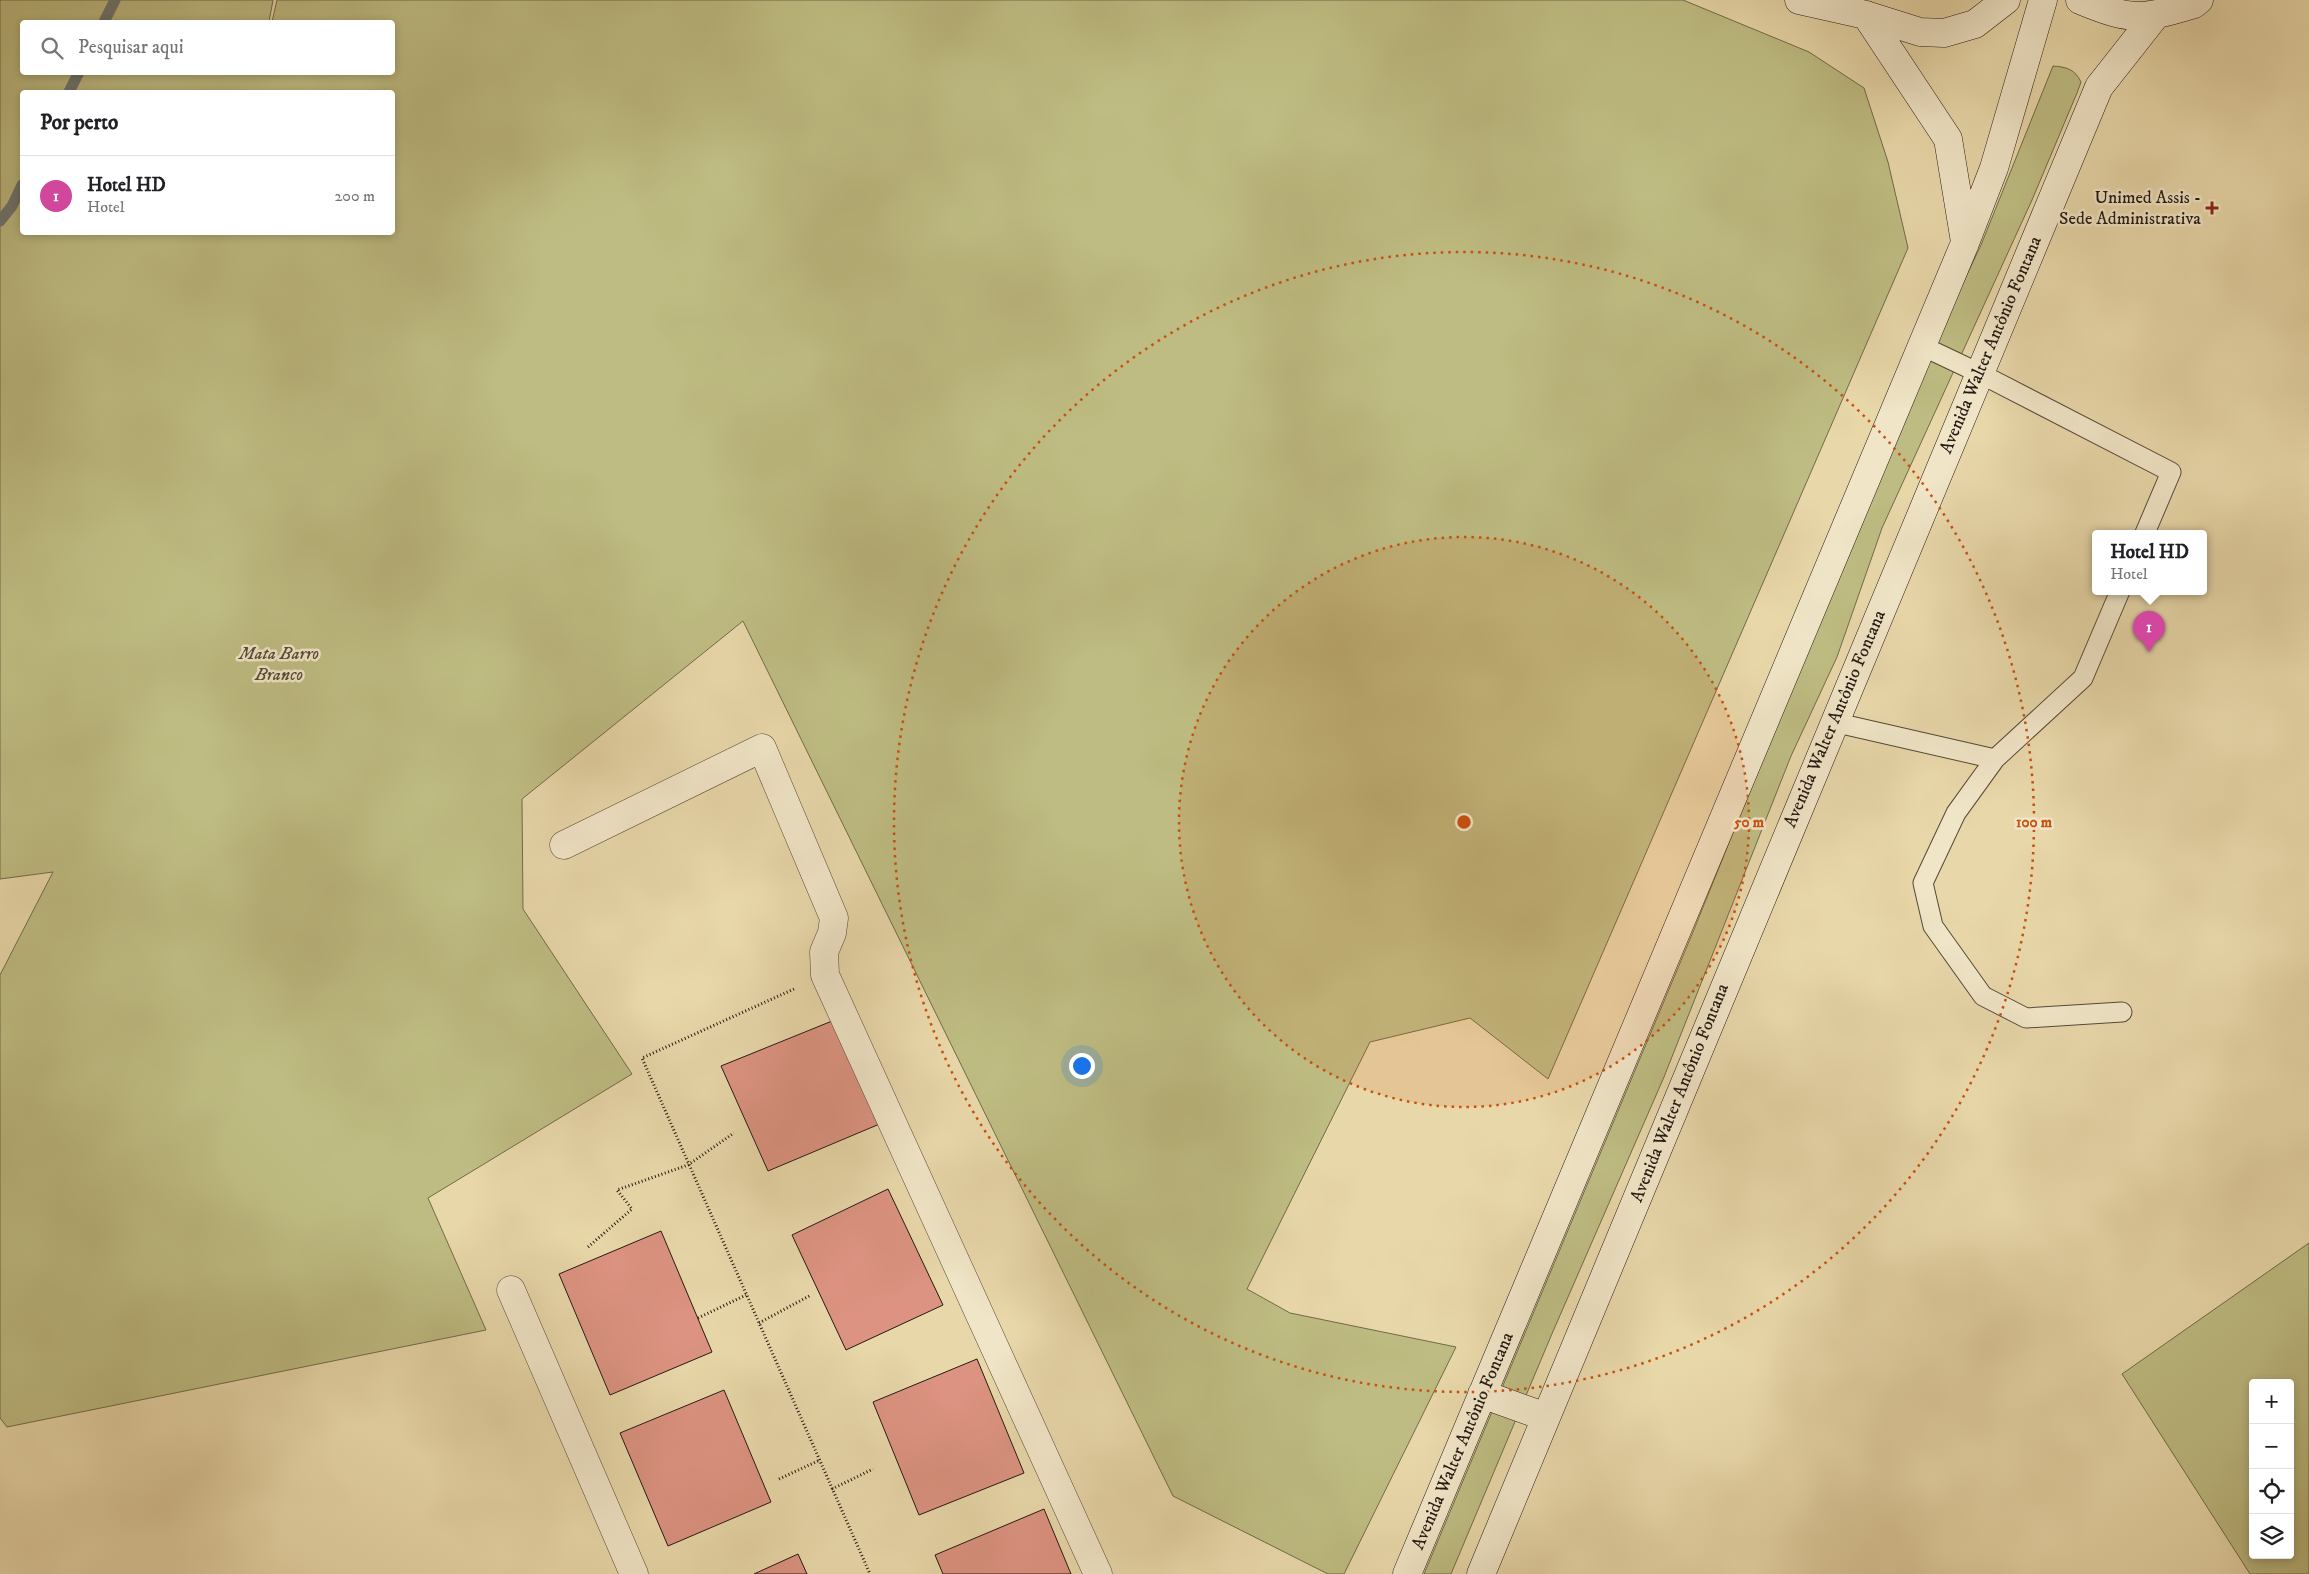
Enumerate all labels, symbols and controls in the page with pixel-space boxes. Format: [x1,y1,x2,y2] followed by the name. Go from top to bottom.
[20,20,395,75] search box
[38,34,66,62] icon: search
[78,36,184,59] text: Pesquisar aqui
[40,110,118,136] text: Por perto
[87,174,166,197] text: Hotel HD
[53,186,59,206] text: 1
[334,186,375,206] text: 200 m
[2059,187,2201,230] place label: Unimed Assis - Sede Administrativa
[87,197,125,217] text: Hotel
[2205,201,2219,215] marker: Unimed Assis - Sede Administrativa
[1935,233,2047,457] street label: Avenida Walter Antônio Fontana
[2092,530,2207,595] popup
[2110,541,2189,564] text: Hotel HD
[2110,564,2148,584] text: Hotel
[1779,607,1891,831] street label: Avenida Walter Antônio Fontana
[2133,611,2165,652] pin: 1
[237,643,319,686] park label: Mata Barro Branco
[1455,813,1473,831] centre of rings
[1733,813,1765,832] text: 50 m
[2016,813,2053,832] text: 100 m
[1626,980,1734,1206] street label: Avenida Walter Antônio Fontana
[1069,1053,1095,1079] your location
[1407,1329,1519,1553] street label: Avenida Walter Antônio Fontana
[2249,1379,2294,1559] map controls
[2249,1379,2294,1424] button: +
[2249,1424,2294,1469] button: −
[2249,1469,2294,1514] button: locate
[2249,1514,2294,1559] button: layers

